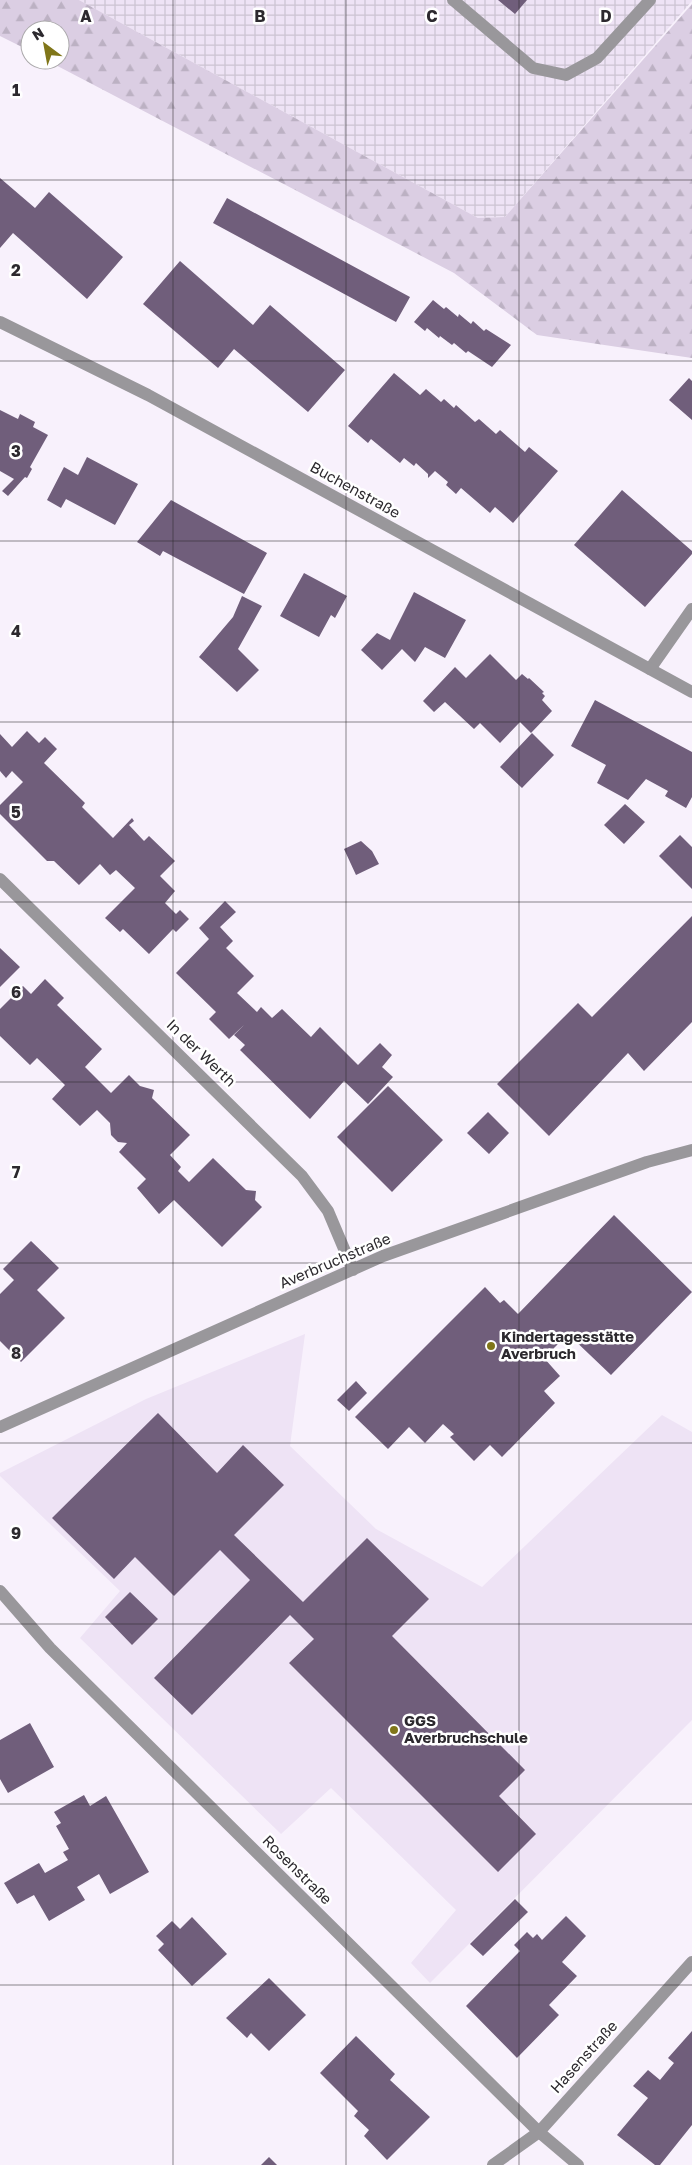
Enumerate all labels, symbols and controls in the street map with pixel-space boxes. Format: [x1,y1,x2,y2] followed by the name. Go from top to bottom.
[80,6,92,26] text: A
[254,6,266,26] text: B
[426,6,438,26] text: C
[600,6,612,26] text: D
[20,20,70,70] north arrow
[29,24,47,44] text: N
[12,80,20,100] text: 1
[11,260,21,280] text: 2
[11,441,21,461] text: 3
[307,457,404,521] street label: Buchenstraße
[11,621,21,641] text: 4
[11,802,21,822] text: 5
[11,982,21,1002] text: 6
[163,1015,240,1090] street label: In der Werth
[12,1162,21,1182] text: 7
[276,1228,393,1292] street label: Averbruchstraße
[501,1327,634,1362] place label: Kindertagesstätte Averbruch
[485,1340,497,1352] marker: Kindertagesstätte Averbruch
[11,1343,21,1363] text: 8
[11,1523,21,1543] text: 9
[404,1711,528,1746] place label: GGS Averbruchschule
[388,1724,400,1736] marker: GGS Averbruchschule
[259,1831,336,1908] street label: Rosenstraße
[546,2016,621,2096] street label: Hasenstraße

